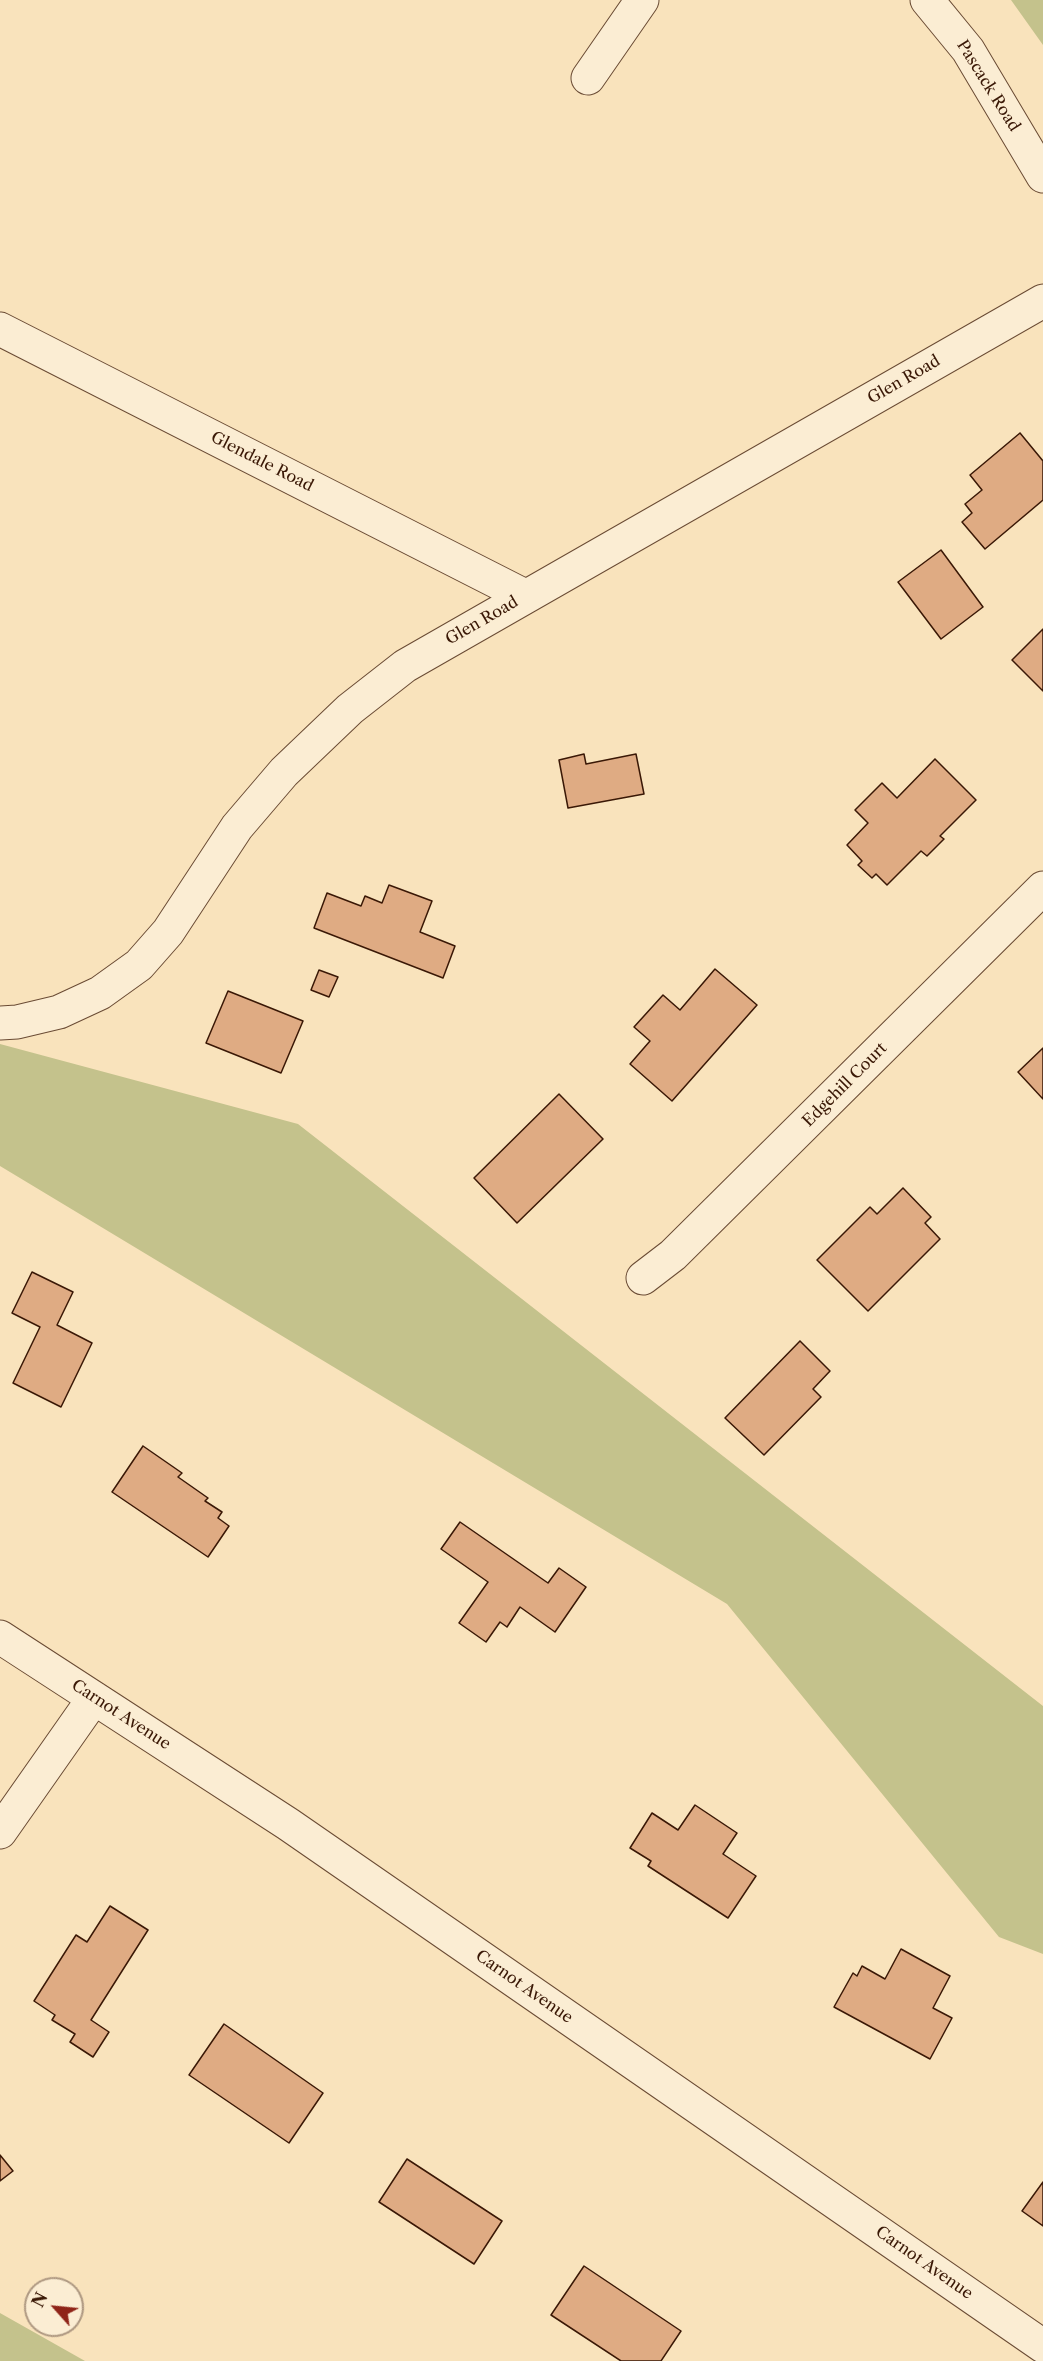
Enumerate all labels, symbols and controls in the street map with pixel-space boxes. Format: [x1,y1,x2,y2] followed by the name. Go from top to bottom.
[952,37,1024,135] street label: Pascack Road
[864,352,944,408] street label: Glen Road
[208,428,316,496] street label: Glendale Road
[442,593,522,649] street label: Glen Road
[799,1039,891,1131] street label: Edgehill Court
[68,1676,174,1754] street label: Carnot Avenue
[472,1946,576,2028] street label: Carnot Avenue
[872,2222,976,2304] street label: Carnot Avenue
[24,2277,84,2337] north arrow
[28,2289,52,2310] text: N

